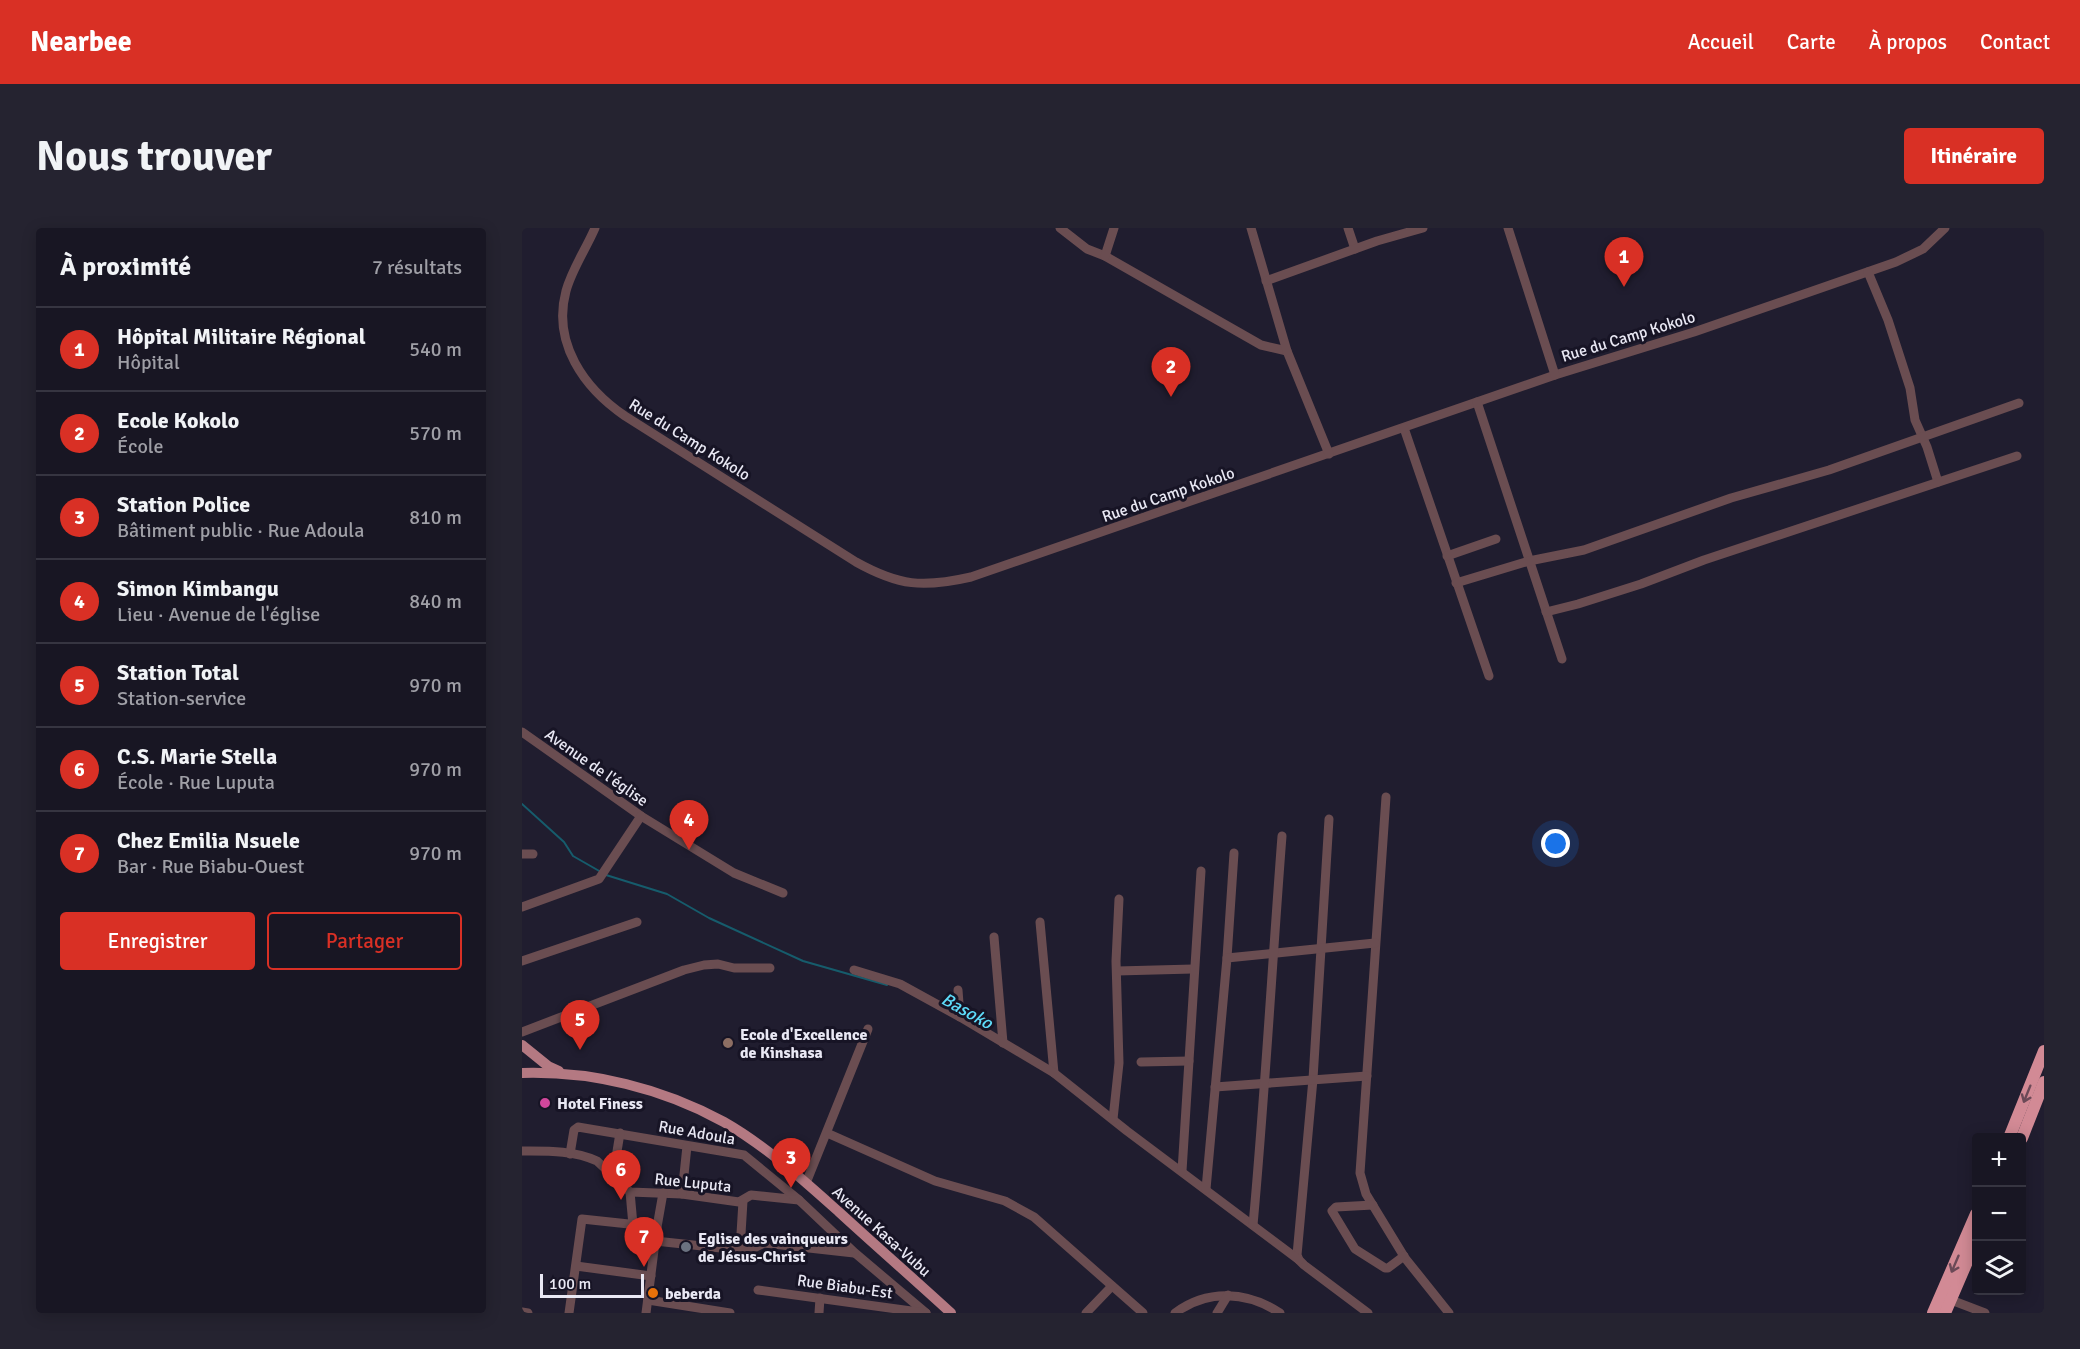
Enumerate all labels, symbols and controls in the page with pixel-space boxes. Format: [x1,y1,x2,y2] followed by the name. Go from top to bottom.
[30,25,132,59] text: Nearbee
[1688,29,1754,55] text: Accueil
[1787,29,1836,55] text: Carte
[1869,29,1947,55] text: À propos
[1980,29,2050,55] text: Contact
[1904,128,2044,184] button: Itinéraire
[36,131,272,182] text: Nous trouver
[1604,238,1644,287] pin: 1
[60,251,191,283] text: À proximité
[372,255,462,280] text: 7 résultats
[1559,307,1698,367] street label: Rue du Camp Kokolo
[117,323,366,350] text: Hôpital Militaire Régional
[74,337,85,362] text: 1
[409,337,462,362] text: 540 m
[1152,348,1190,397] pin: 2
[117,350,180,375] text: Hôpital
[625,395,754,485] street label: Rue du Camp Kokolo
[117,407,239,434] text: Ecole Kokolo
[74,421,85,446] text: 2
[409,421,462,446] text: 570 m
[117,434,164,459] text: École
[1099,463,1237,527] street label: Rue du Camp Kokolo
[117,491,250,518] text: Station Police
[74,505,85,530] text: 3
[409,505,462,530] text: 810 m
[117,518,364,543] text: Bâtiment public · Rue Adoula
[117,575,279,602] text: Simon Kimbangu
[74,589,85,614] text: 4
[409,589,462,614] text: 840 m
[117,602,320,627] text: Lieu · Avenue de l'église
[117,659,239,686] text: Station Total
[74,673,85,698] text: 5
[409,673,462,698] text: 970 m
[117,686,246,711] text: Station-service
[541,725,652,811] street label: Avenue de l'église
[117,743,277,770] text: C.S. Marie Stella
[74,757,85,782] text: 6
[409,757,462,782] text: 970 m
[117,770,275,795] text: École · Rue Luputa
[670,800,708,850] pin: 4
[117,827,300,854] text: Chez Emilia Nsuele
[1541,829,1570,858] your location
[74,841,85,866] text: 7
[409,841,462,866] text: 970 m
[117,854,304,879] text: Bar · Rue Biabu-Ouest
[60,912,255,970] button: Enregistrer
[267,912,462,970] button: Partager
[937,988,998,1035] water label: Basoko
[560,1000,600,1050] pin: 5
[740,1025,867,1063] place label: Ecole d'Excellence de Kinshasa
[721,1036,735,1050] marker: Ecole d'Excellence de Kinshasa
[2021,1085,2032,1103] one-way arrow
[557,1094,643,1114] place label: Hotel Finess
[538,1096,552,1110] marker: Hotel Finess
[657,1116,737,1150] street label: Rue Adoula
[1972,1133,2026,1295] map controls
[1972,1133,2026,1187] button: +
[772,1138,810,1188] pin: 3
[602,1150,640,1200] pin: 6
[653,1169,732,1197] street label: Rue Luputa
[828,1182,935,1281] street label: Avenue Kasa-Vubu
[1972,1187,2026,1241] button: −
[624,1218,664,1267] pin: 7
[698,1229,848,1267] place label: Eglise des vainqueurs de Jésus-Christ
[679,1240,693,1254] marker: Eglise des vainqueurs de Jésus-Christ
[1972,1241,2026,1295] button: layers
[1949,1254,1960,1272] one-way arrow
[796,1270,894,1304] street label: Rue Biabu-Est
[540,1271,644,1298] scale bar
[549,1274,591,1294] text: 100 m
[665,1284,721,1304] place label: beberda
[646,1286,660,1300] marker: beberda

